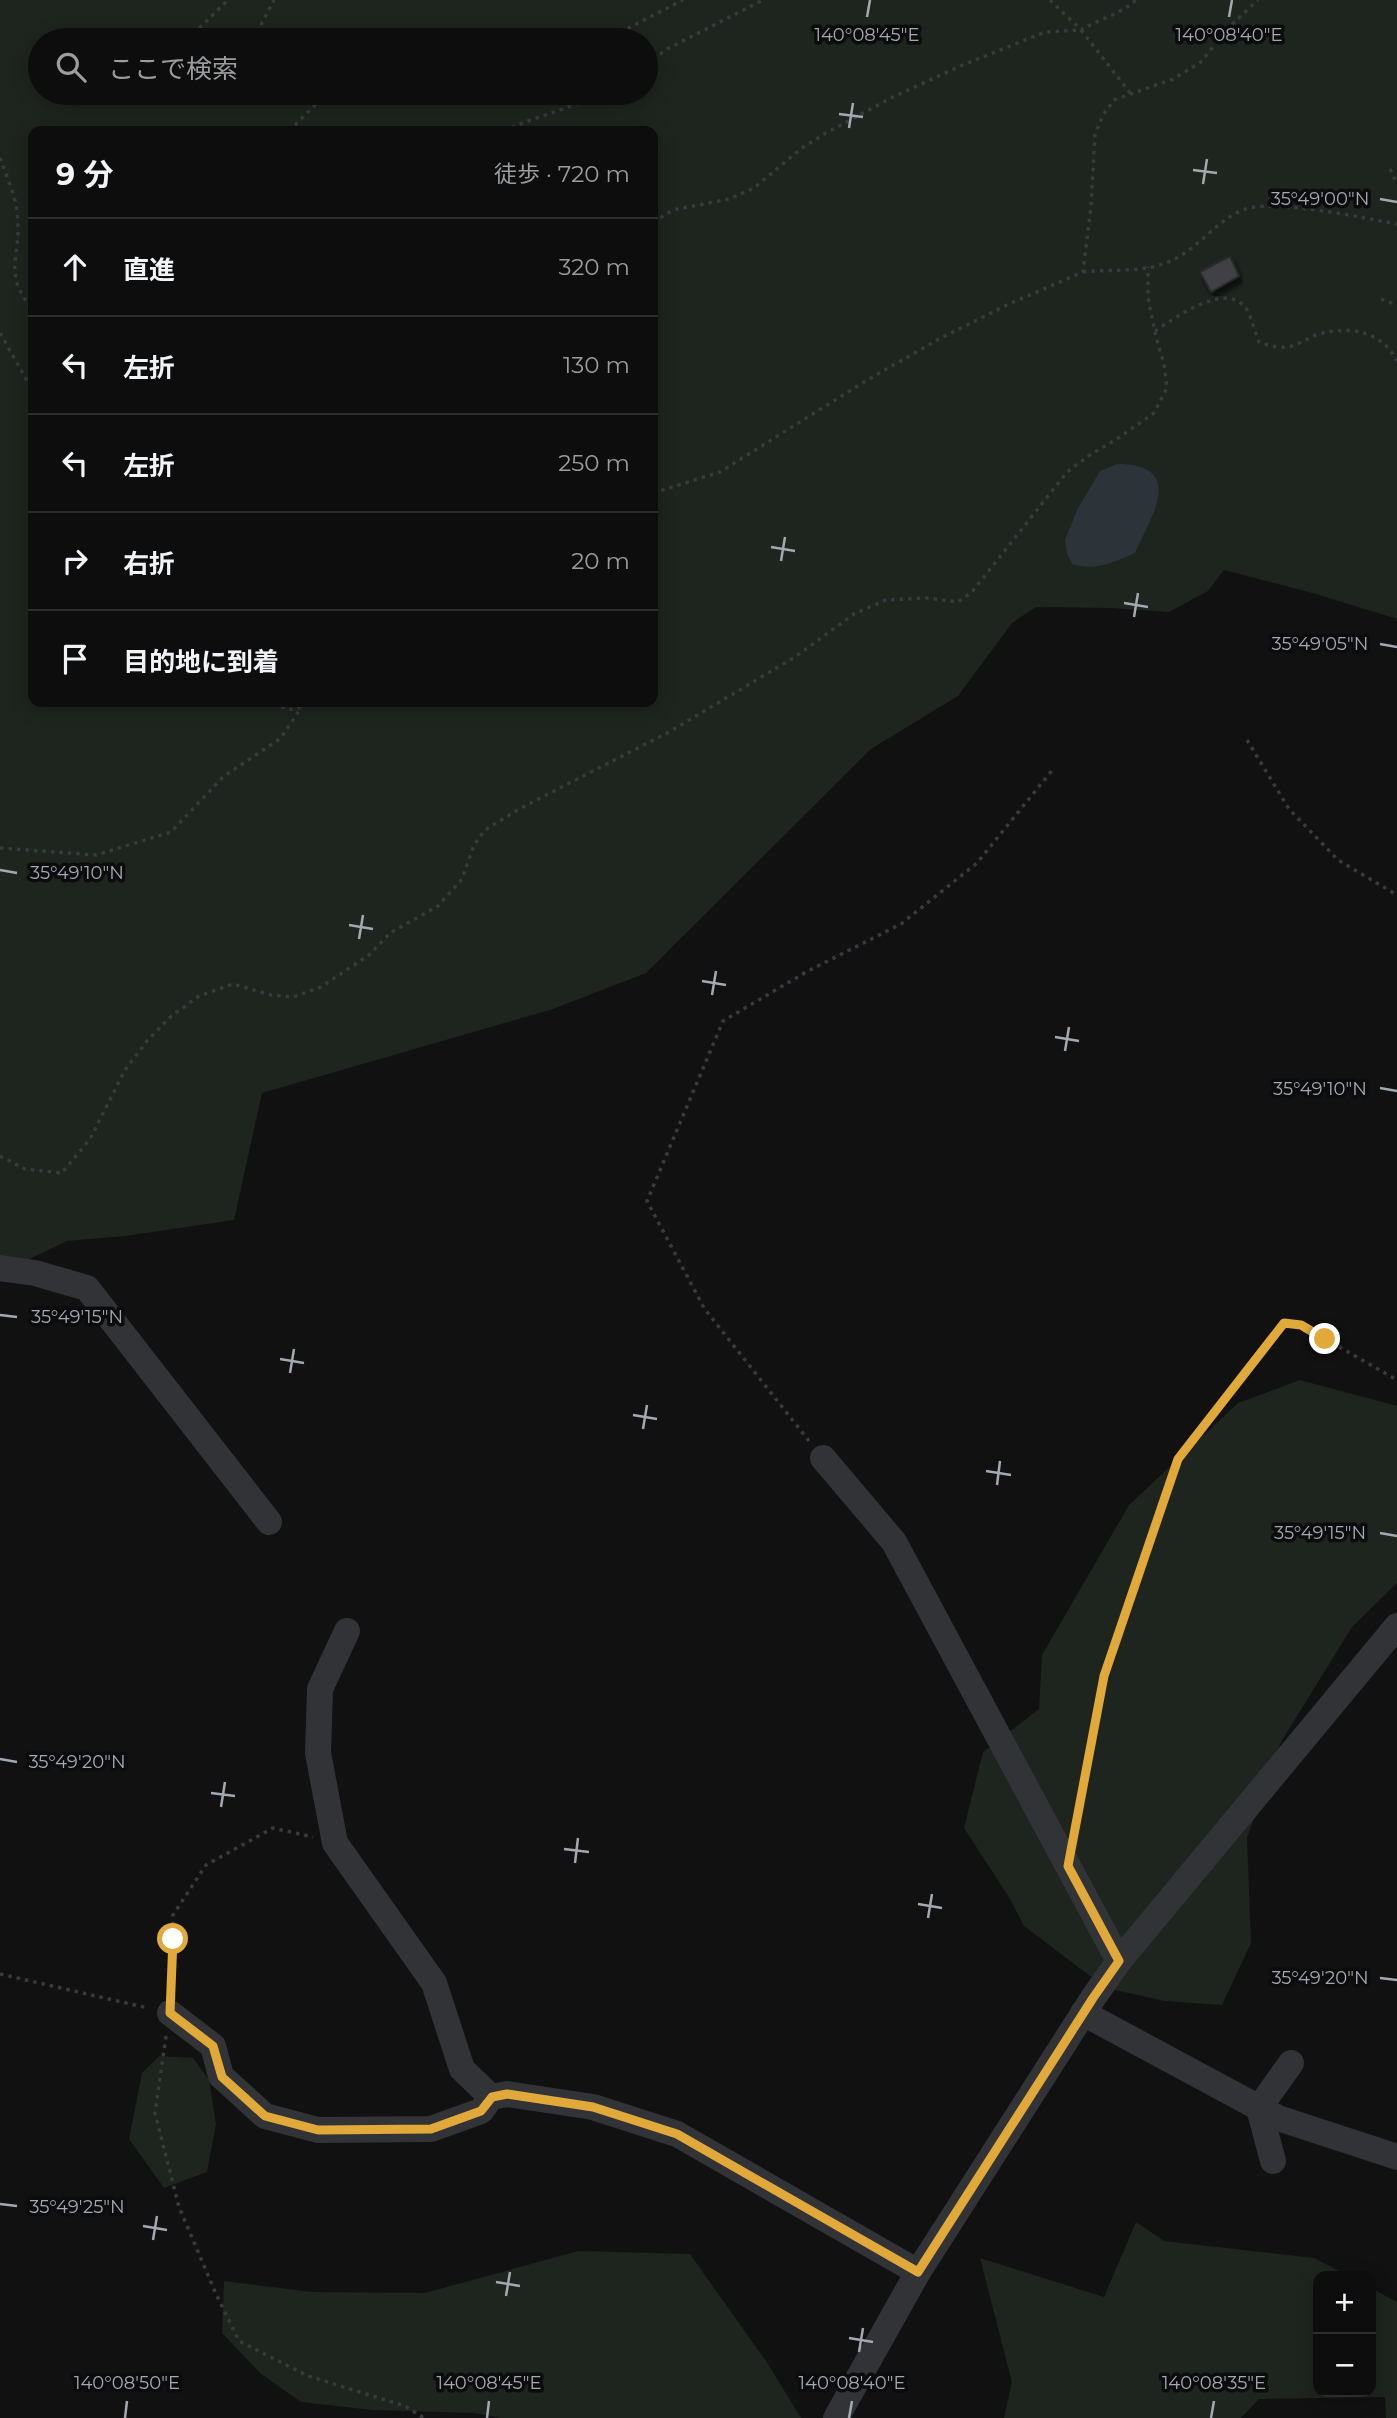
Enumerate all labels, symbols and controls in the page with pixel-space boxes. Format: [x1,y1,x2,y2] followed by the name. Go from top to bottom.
[814,24,920,46] text: 140°08'45"E
[1176,24,1283,46] text: 140°08'40"E
[28,28,658,105] search box
[52,48,90,86] icon: search
[108,53,238,85] text: ここで検索
[56,156,114,193] text: 9 分
[494,160,630,188] text: 徒歩 · 720 m
[1271,188,1369,210] text: 35°49'00"N
[56,248,94,286] icon: ahead
[558,253,630,281] text: 320 m
[123,254,175,286] text: 直進
[56,346,94,384] icon: left
[563,351,630,379] text: 130 m
[123,352,175,384] text: 左折
[56,444,94,482] icon: left
[558,449,630,477] text: 250 m
[123,450,175,482] text: 左折
[56,542,94,580] icon: right
[571,547,630,575] text: 20 m
[123,548,175,580] text: 右折
[1272,633,1368,655] text: 35°49'05"N
[56,640,94,678] icon: arrive
[123,646,279,678] text: 目的地に到着
[30,862,124,884] text: 35°49'10"N
[1273,1078,1367,1100] text: 35°49'10"N
[31,1306,123,1328] text: 35°49'15"N
[1309,1323,1340,1354] route end
[1274,1522,1366,1544] text: 35°49'15"N
[28,1751,126,1773] text: 35°49'20"N
[157,1923,188,1954] route start
[1271,1967,1369,1989] text: 35°49'20"N
[29,2196,125,2218] text: 35°49'25"N
[1313,2271,1376,2397] map controls
[1313,2271,1376,2334] button: +
[1313,2334,1376,2397] button: −
[74,2372,180,2394] text: 140°08'50"E
[436,2372,542,2394] text: 140°08'45"E
[799,2372,906,2394] text: 140°08'40"E
[1162,2372,1266,2394] text: 140°08'35"E

